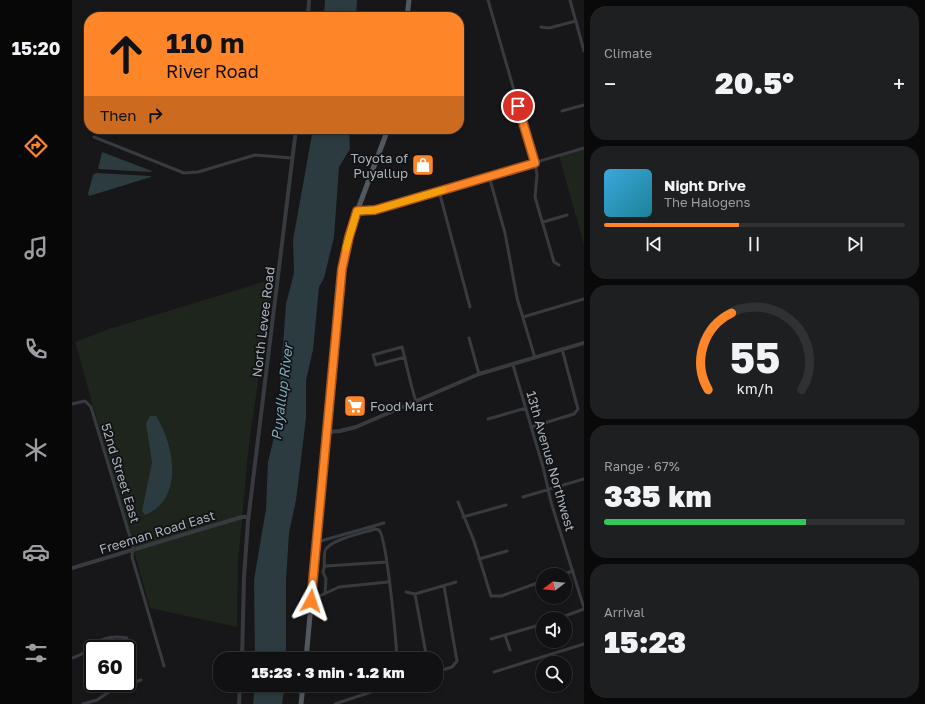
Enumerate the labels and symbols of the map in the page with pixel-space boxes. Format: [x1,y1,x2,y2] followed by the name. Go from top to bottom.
[501,89,535,123] pin
[351,150,408,181] place label: Toyota of Puyallup
[410,152,436,178] shop icon: Toyota of Puyallup
[248,266,278,378] street label: North Levee Road
[267,340,296,441] water label: Puyallup River
[523,389,579,533] street label: 13th Avenue Northwest
[342,393,368,419] supermarket icon: Food Mart
[370,398,434,414] place label: Food Mart
[98,421,144,525] street label: 52nd Street East
[97,507,217,557] street label: Freeman Road East
[536,568,572,604] north arrow
[290,580,332,622] position arrow
[84,640,136,692] speed limit sign: 60

